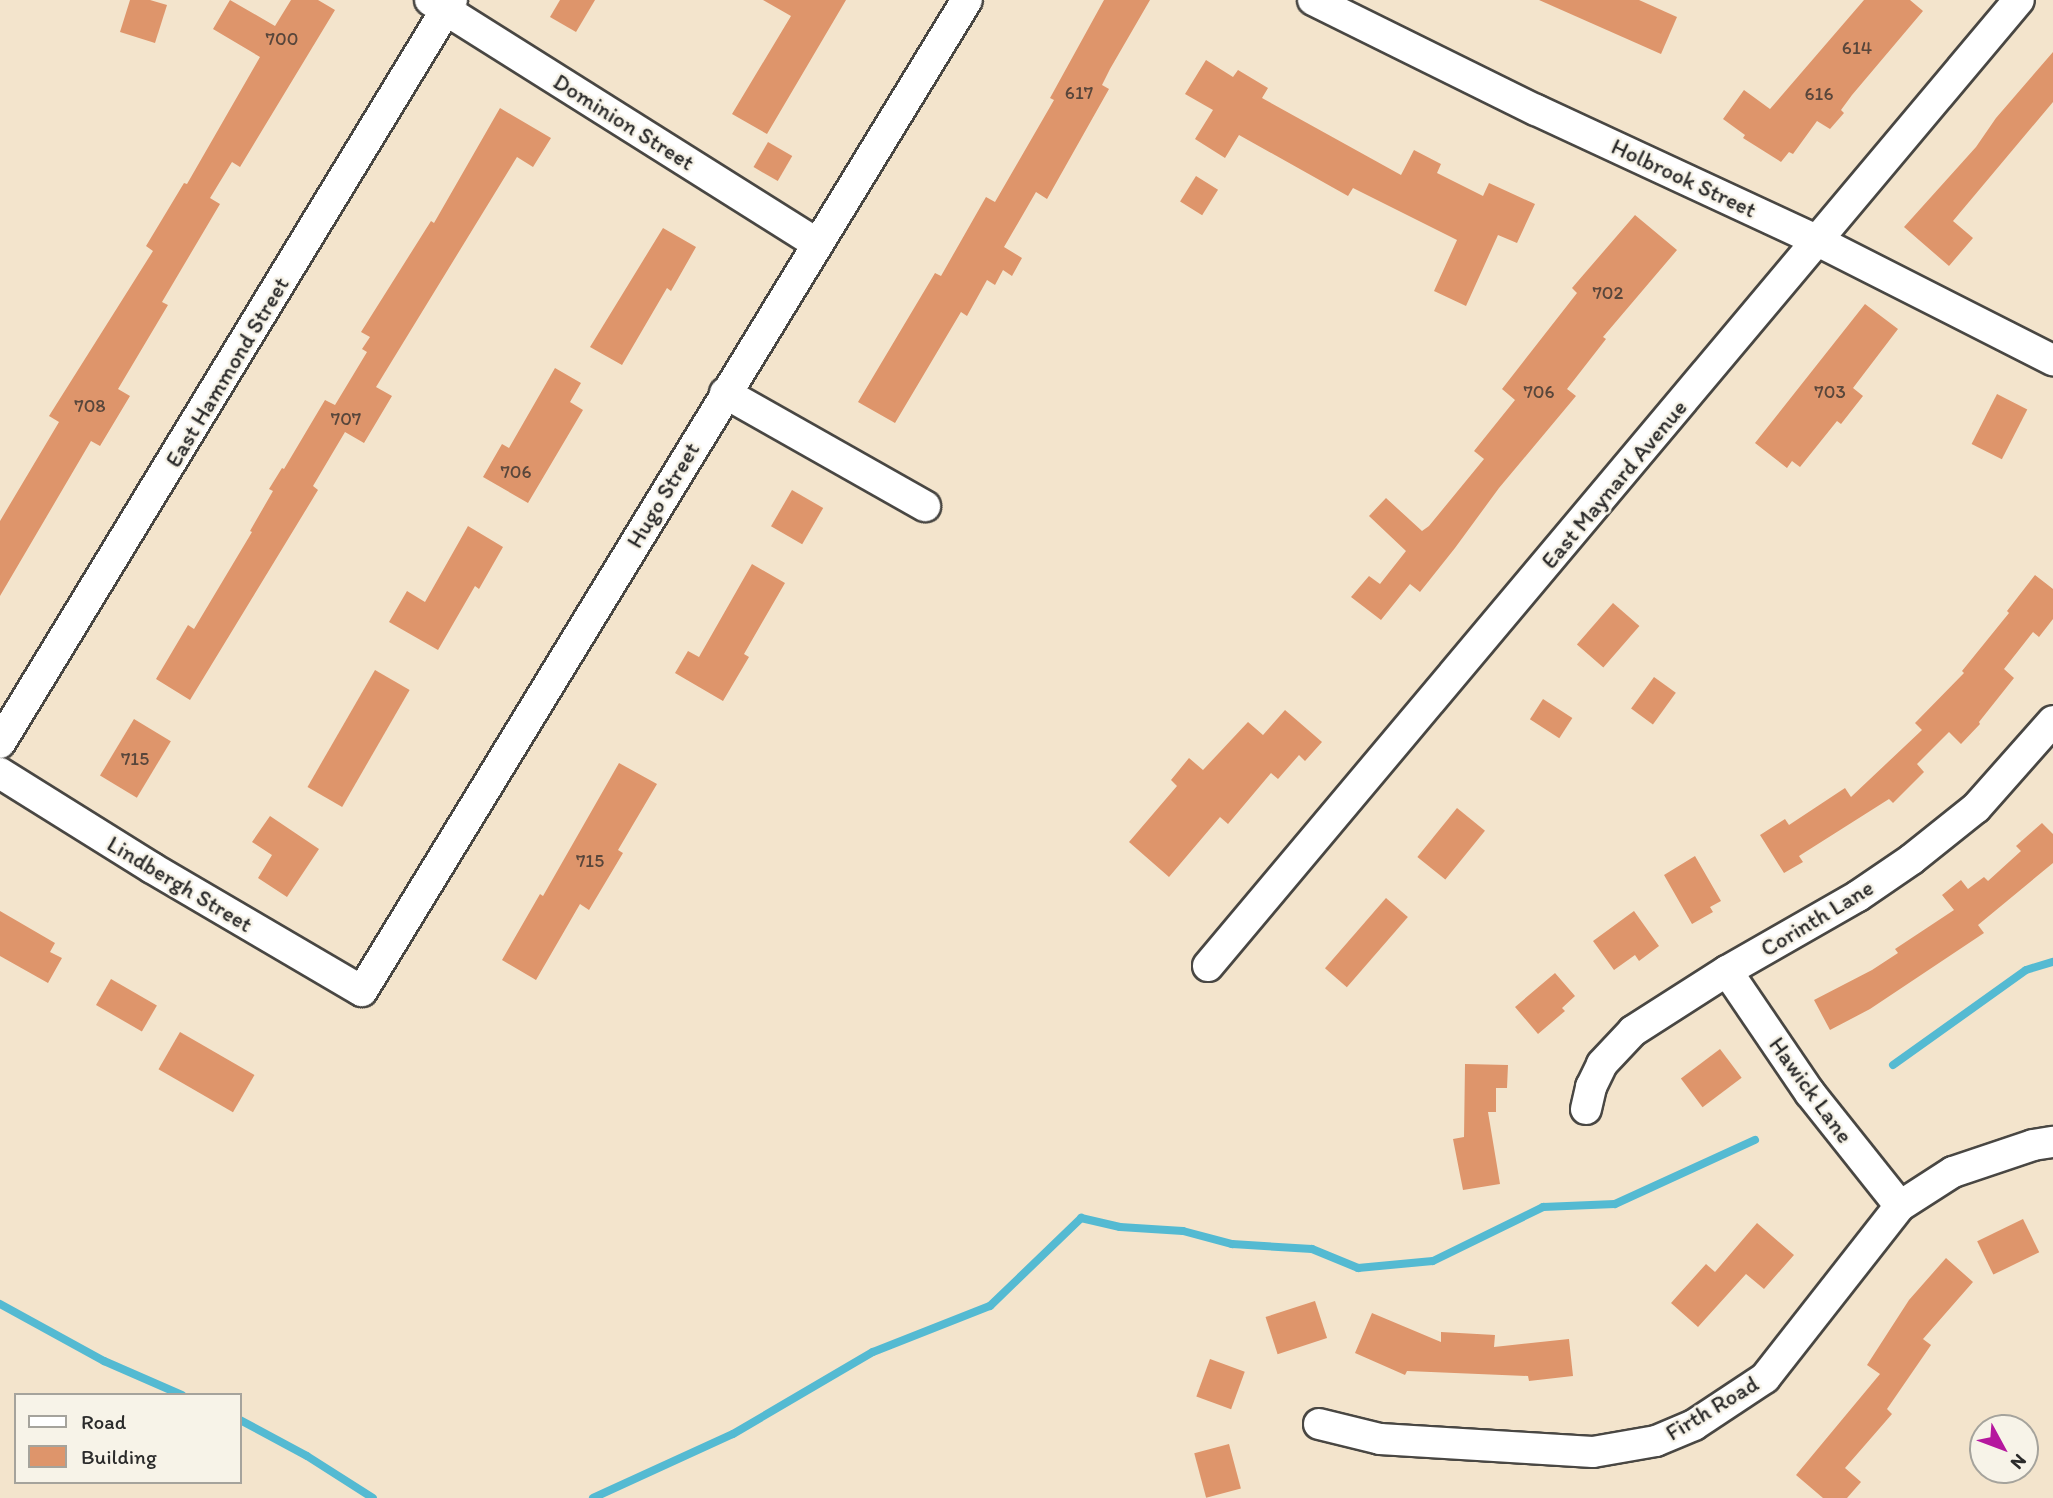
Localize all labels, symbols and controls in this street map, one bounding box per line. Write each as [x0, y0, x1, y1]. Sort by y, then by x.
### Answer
house number: 700 [266, 28, 298, 50]
house number: 614 [1842, 37, 1872, 59]
street label: Dominion Street [548, 68, 700, 176]
house number: 617 [1065, 82, 1093, 104]
house number: 616 [1805, 83, 1833, 105]
street label: Holbrook Street [1607, 132, 1761, 224]
street label: East Hammond Street [159, 272, 295, 472]
house number: 702 [1592, 282, 1624, 304]
house number: 706 [1523, 381, 1555, 403]
house number: 703 [1814, 381, 1846, 403]
street label: East Maynard Avenue [1535, 394, 1693, 574]
house number: 708 [74, 395, 106, 417]
house number: 707 [331, 408, 361, 430]
street label: Hugo Street [621, 437, 705, 553]
house number: 706 [500, 461, 532, 483]
house number: 715 [121, 748, 149, 770]
street label: Lindbergh Street [102, 830, 258, 938]
house number: 715 [576, 850, 604, 872]
street label: Corinth Lane [1755, 873, 1879, 963]
street label: Hawick Lane [1763, 1032, 1859, 1148]
street label: Firth Road [1661, 1370, 1763, 1446]
legend [14, 1393, 242, 1484]
text: Road [81, 1409, 126, 1434]
north arrow [1969, 1414, 2039, 1484]
text: Building [81, 1444, 157, 1469]
text: N [2006, 1449, 2032, 1474]

